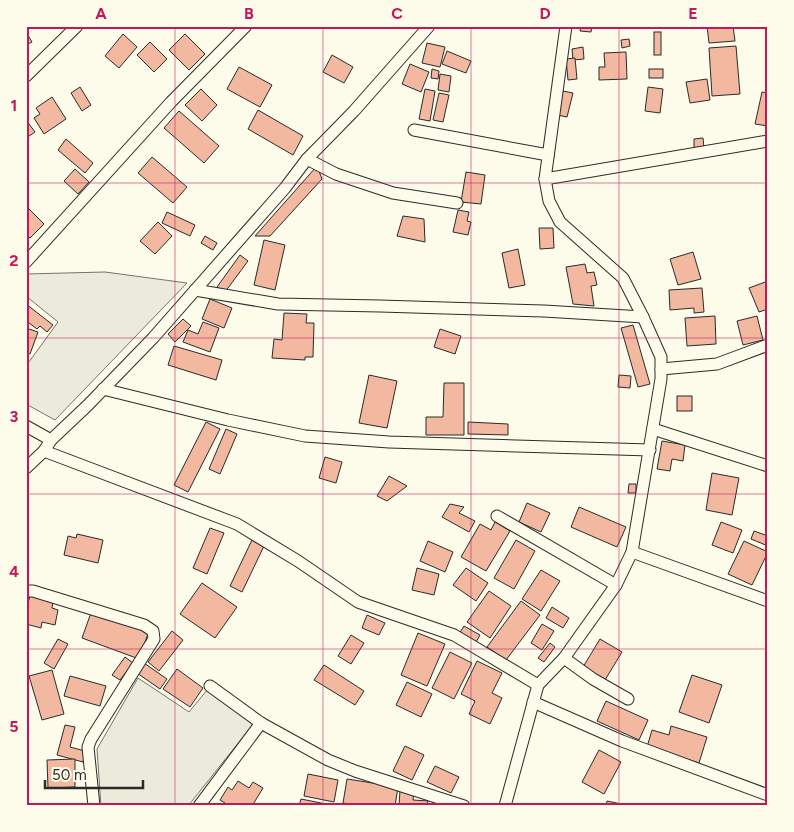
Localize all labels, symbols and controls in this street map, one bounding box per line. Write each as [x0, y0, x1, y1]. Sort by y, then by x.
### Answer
text: A [95, 4, 107, 23]
text: B [244, 4, 254, 23]
text: C [391, 4, 403, 23]
text: D [539, 4, 551, 23]
text: E [688, 4, 698, 23]
text: 1 [11, 96, 17, 115]
text: 2 [9, 251, 19, 270]
text: 3 [10, 407, 19, 426]
text: 4 [9, 562, 19, 581]
text: 5 [9, 717, 19, 736]
scale bar [45, 757, 142, 789]
text: 50 m [52, 766, 87, 784]

